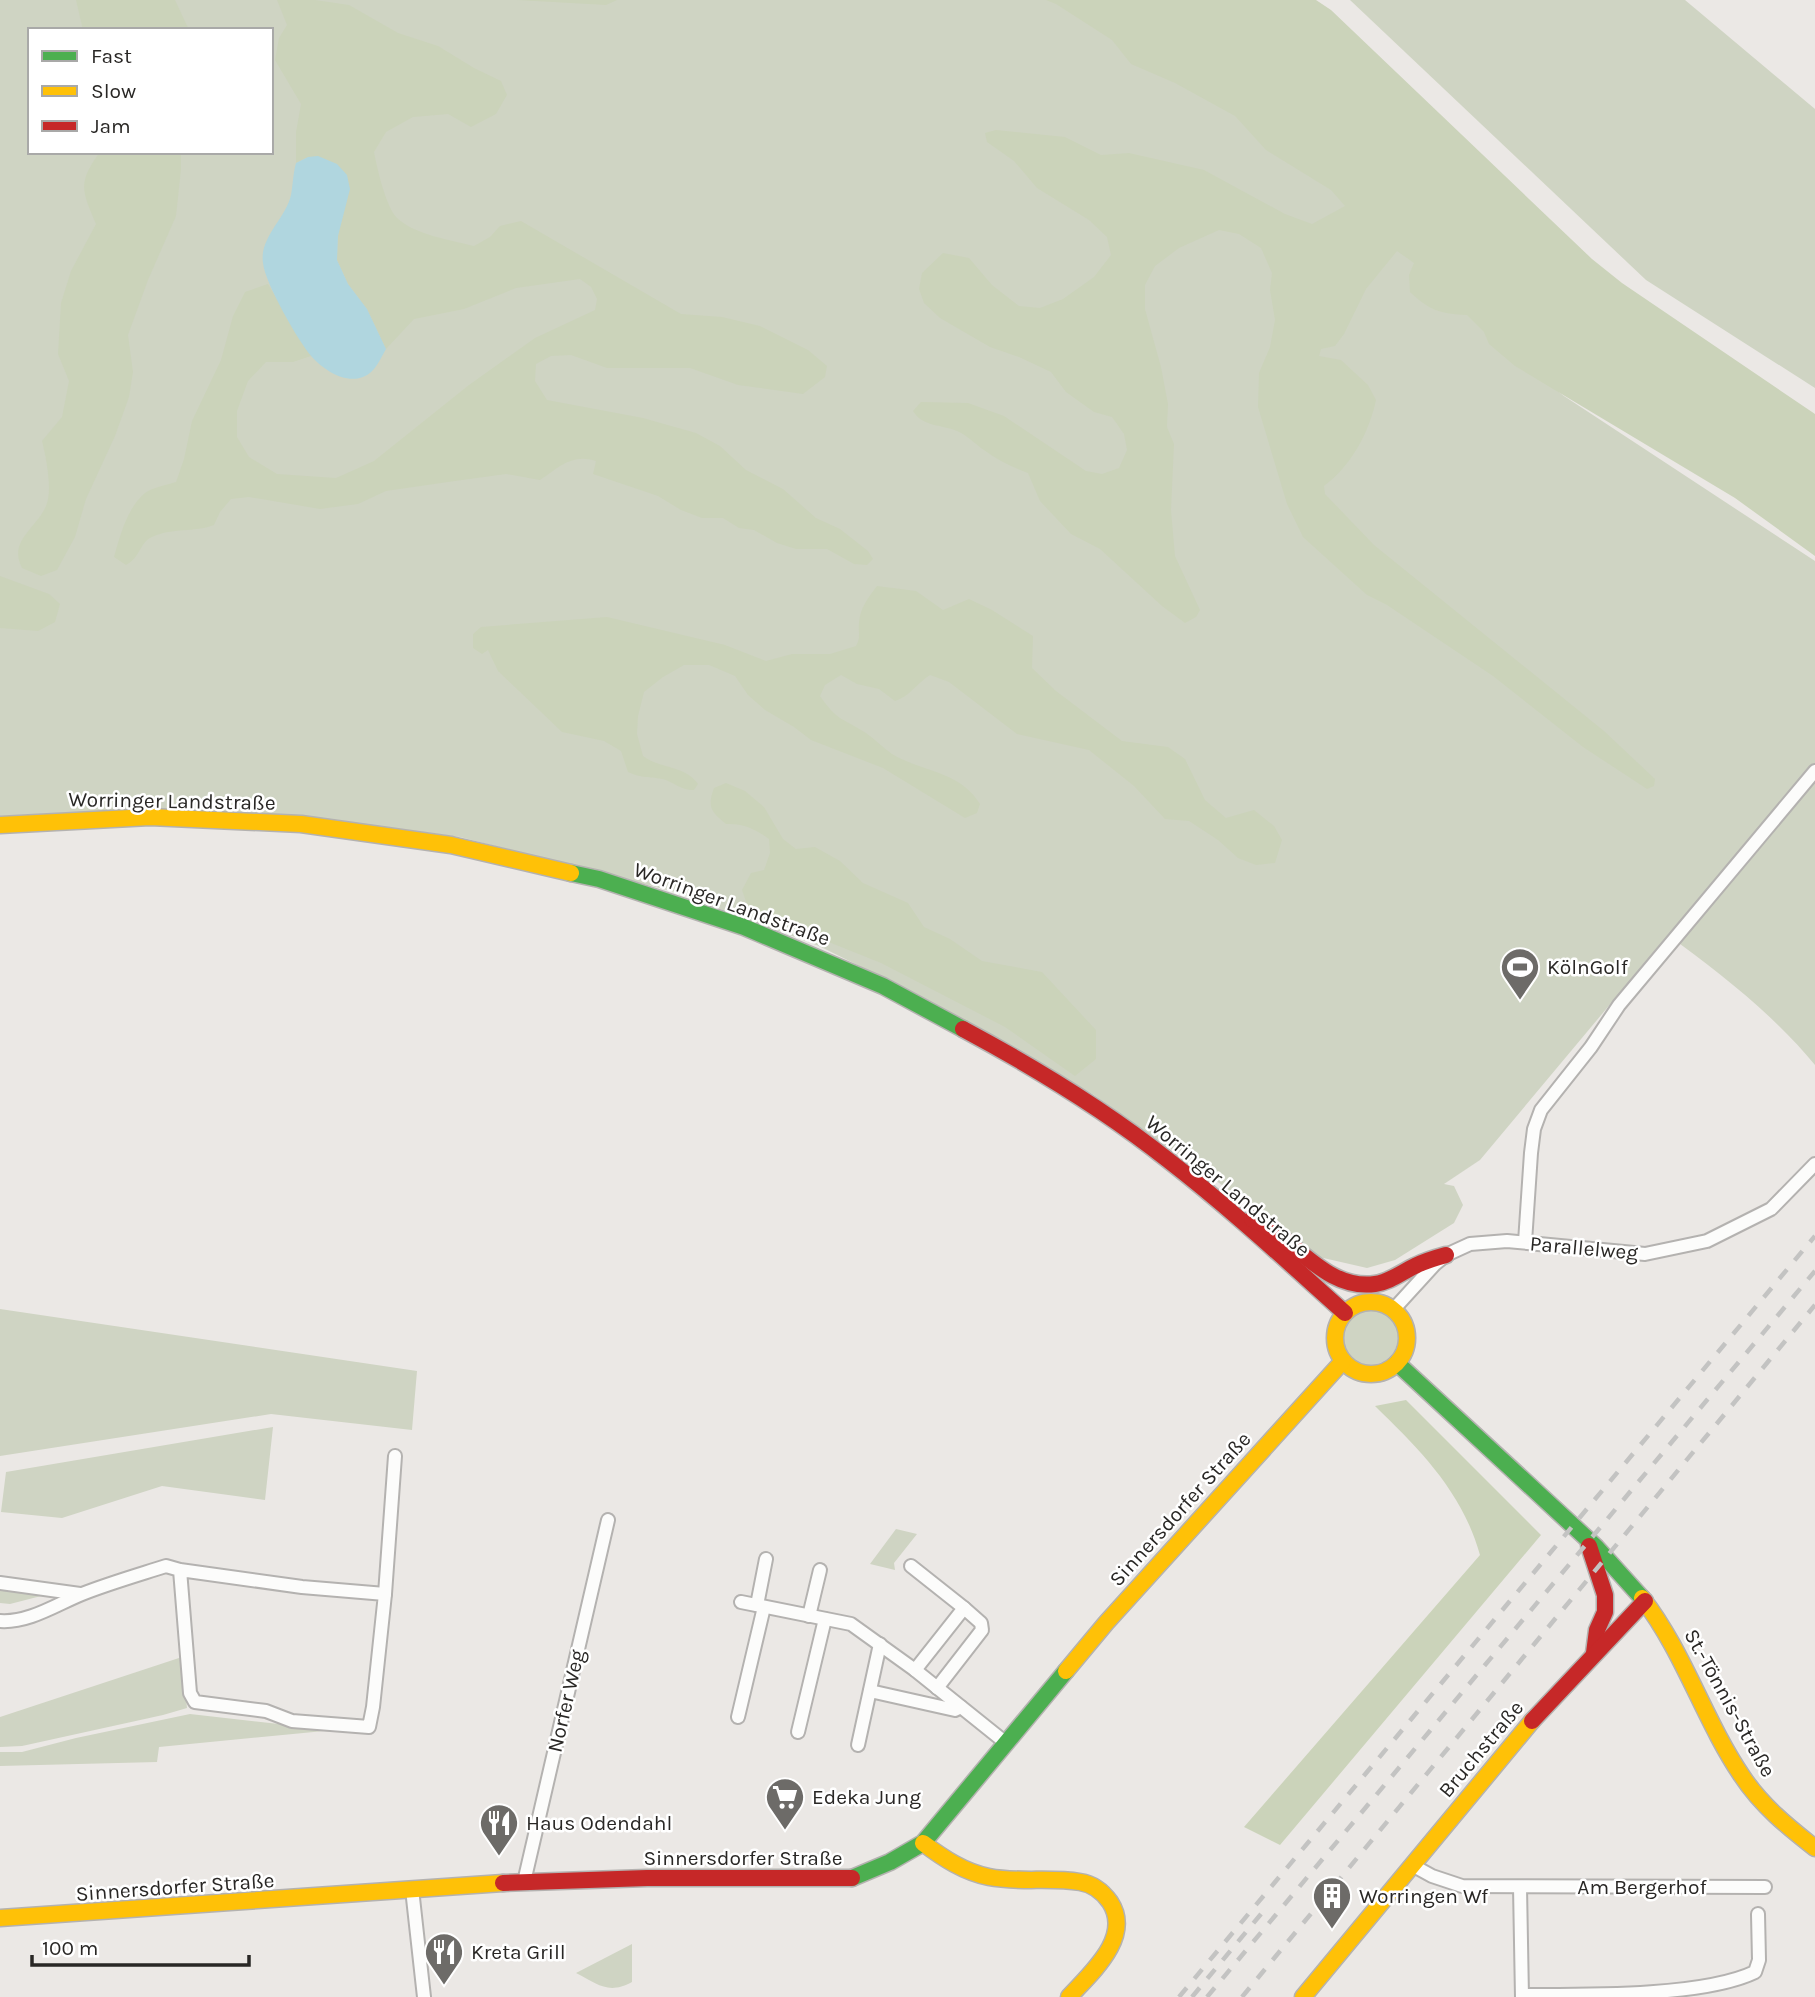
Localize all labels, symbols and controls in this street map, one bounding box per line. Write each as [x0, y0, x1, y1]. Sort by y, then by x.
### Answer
legend [28, 28, 273, 154]
text: Fast [91, 44, 132, 68]
text: Slow [91, 79, 136, 103]
text: Jam [91, 114, 131, 138]
street label: Worringer Landstraße [68, 787, 276, 815]
street label: Worringer Landstraße [631, 857, 833, 951]
sports icon: KölnGolf [1499, 946, 1541, 1001]
place label: KölnGolf [1547, 955, 1629, 979]
street label: Worringer Landstraße [1141, 1110, 1315, 1262]
street label: Parallelweg [1529, 1231, 1639, 1265]
street label: Sinnersdorfer Straße [1104, 1427, 1256, 1591]
street label: St.-Tönnis-Straße [1679, 1625, 1781, 1781]
street label: Norfer Weg [543, 1647, 590, 1755]
street label: Bruchstraße [1434, 1696, 1528, 1802]
supermarket icon: Edeka Jung [764, 1776, 806, 1831]
place label: Edeka Jung [812, 1785, 921, 1809]
restaurant icon: Haus Odendahl [478, 1802, 520, 1857]
place label: Haus Odendahl [526, 1811, 672, 1835]
street label: Sinnersdorfer Straße [643, 1846, 843, 1870]
street label: Sinnersdorfer Straße [75, 1868, 275, 1906]
building icon: Worringen Wf [1311, 1875, 1353, 1930]
street label: Am Bergerhof [1577, 1875, 1707, 1899]
place label: Worringen Wf [1359, 1884, 1489, 1908]
scale bar [32, 1924, 248, 1968]
restaurant icon: Kreta Grill [423, 1931, 465, 1986]
text: 100 m [42, 1936, 99, 1960]
place label: Kreta Grill [471, 1940, 566, 1964]

